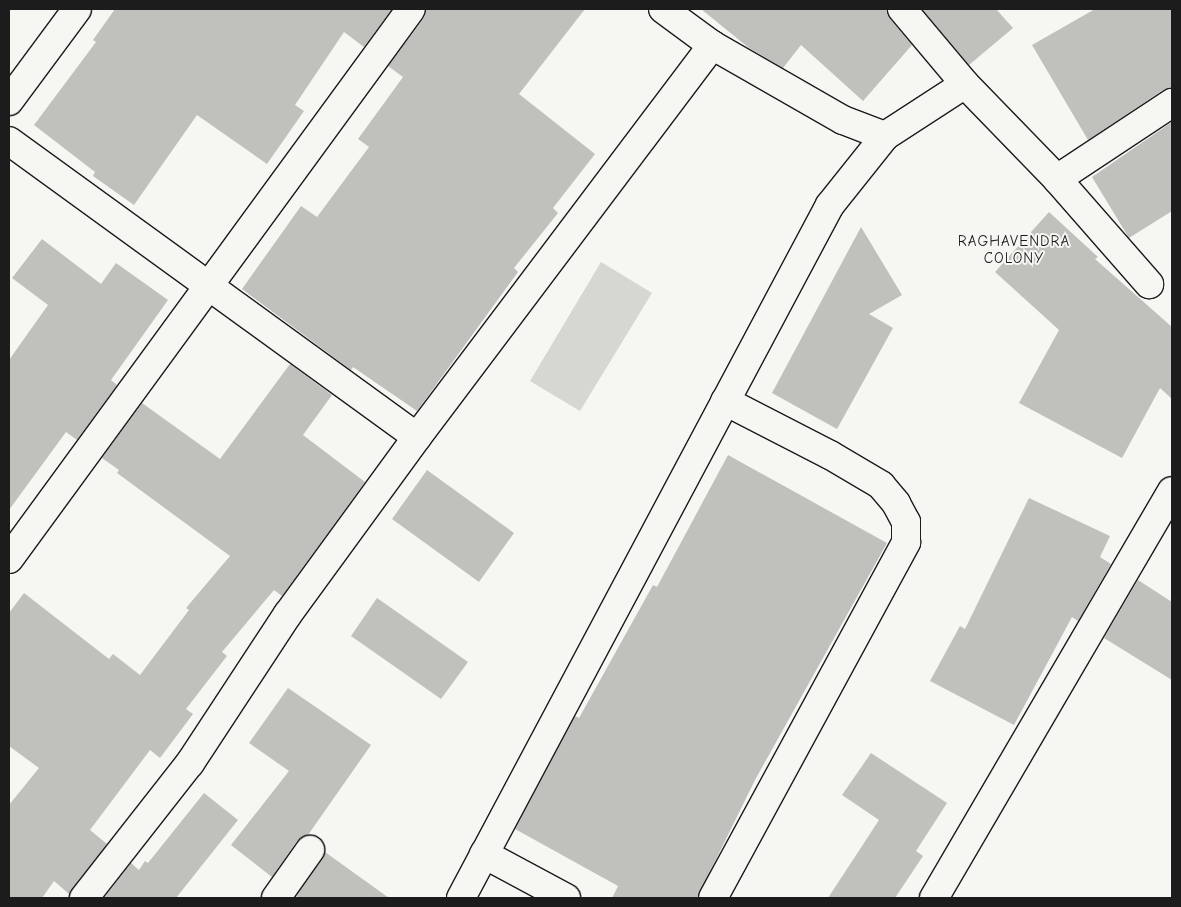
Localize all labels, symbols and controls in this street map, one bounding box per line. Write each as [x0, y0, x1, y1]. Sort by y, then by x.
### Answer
district label: RAGHAVENDRA COLONY [956, 232, 1072, 267]

